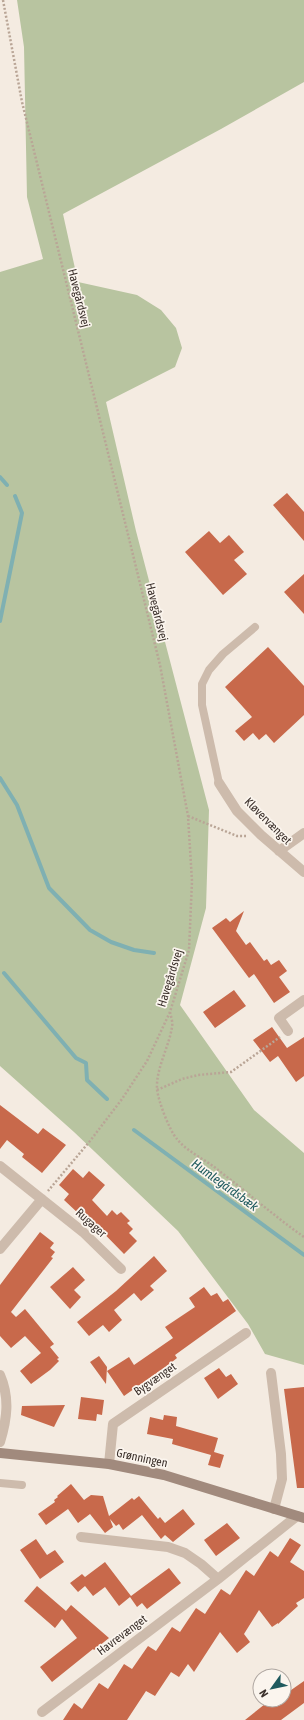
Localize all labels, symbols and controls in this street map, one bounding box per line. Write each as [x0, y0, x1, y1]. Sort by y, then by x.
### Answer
street label: Havegårdsvej [65, 267, 93, 329]
street label: Havegårdsvej [143, 581, 171, 643]
street label: Kløvervænget [242, 795, 295, 848]
street label: Havegårdsvej [155, 947, 185, 1009]
water label: Humlegårdsbæk [189, 1156, 261, 1214]
street label: Rugager [73, 1206, 109, 1241]
street label: Bygvænget [131, 1359, 179, 1399]
street label: Grønningen [115, 1446, 169, 1470]
street label: Havrevænget [94, 1611, 150, 1658]
north arrow [252, 1668, 292, 1708]
text: N [257, 1687, 270, 1699]

